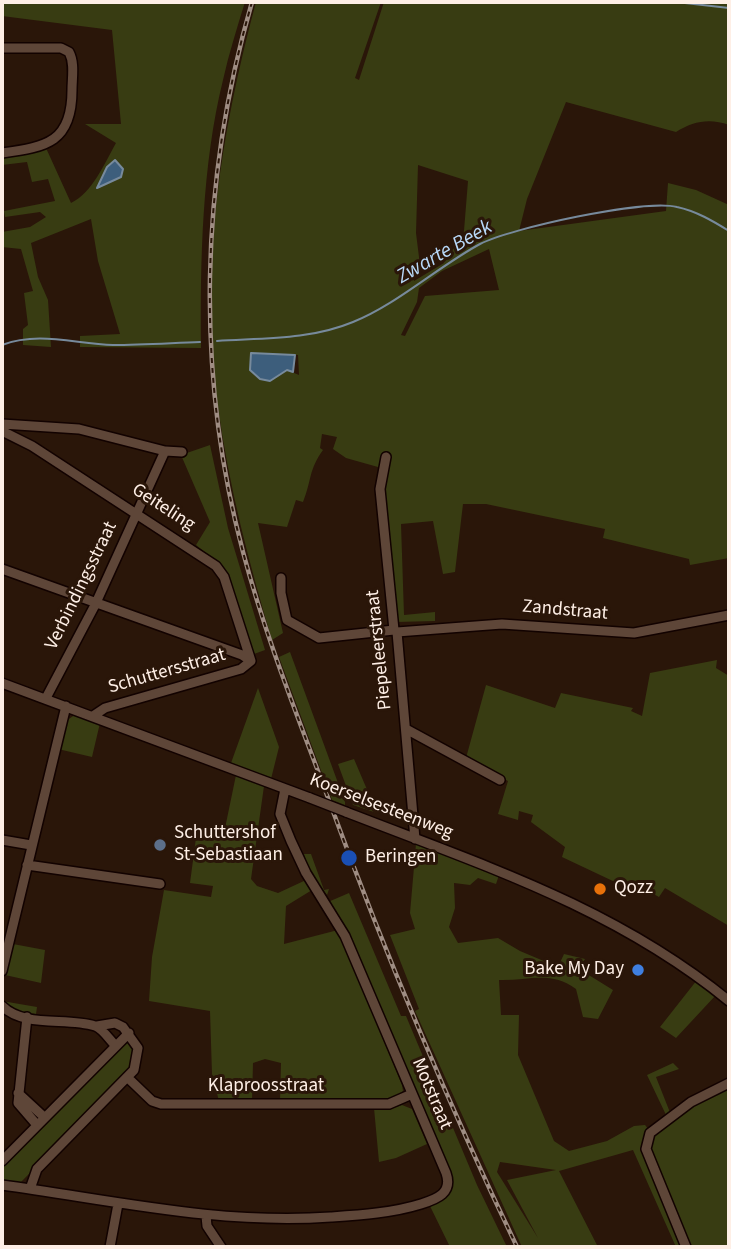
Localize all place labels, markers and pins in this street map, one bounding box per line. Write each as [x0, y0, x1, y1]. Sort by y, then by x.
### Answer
place label: Schuttershof St-Sebastiaan [174, 823, 283, 867]
marker: Schuttershof St-Sebastiaan [152, 837, 168, 853]
place label: Beringen [365, 847, 436, 869]
marker: Beringen [339, 848, 359, 868]
place label: Qozz [614, 878, 653, 900]
marker: Qozz [592, 881, 608, 897]
place label: Bake My Day [524, 959, 624, 981]
marker: Bake My Day [630, 962, 646, 978]

